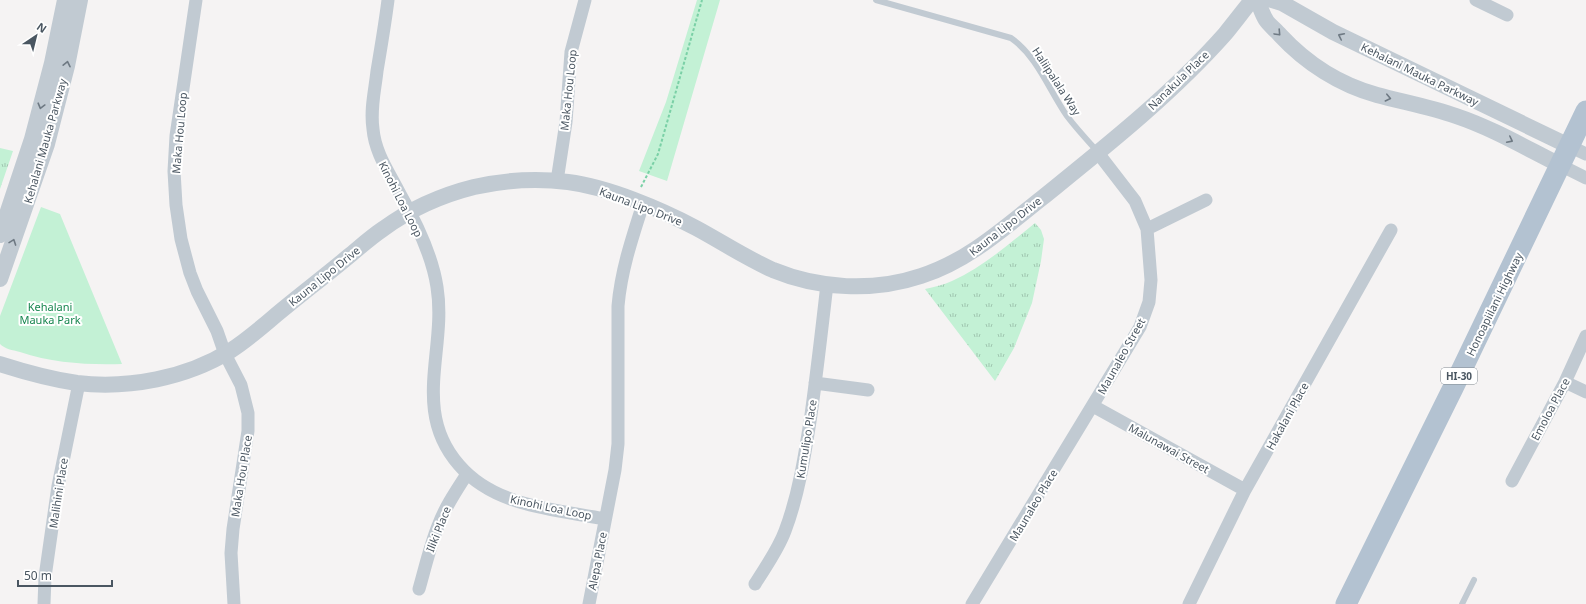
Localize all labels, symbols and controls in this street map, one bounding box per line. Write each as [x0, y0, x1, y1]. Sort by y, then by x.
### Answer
north arrow [16, 16, 56, 56]
text: N [34, 19, 50, 36]
one-way arrow [1273, 28, 1281, 36]
one-way arrow [1338, 33, 1345, 41]
street label: Kehalani Mauka Parkway [1359, 39, 1482, 109]
street label: Haliipalala Way [1029, 44, 1085, 118]
street label: Nanakula Place [1144, 47, 1212, 113]
street label: Maka Hou Loop [556, 49, 580, 131]
one-way arrow [63, 61, 71, 67]
street label: Kehalani Mauka Parkway [20, 77, 70, 205]
street label: Maka Hou Loop [168, 92, 190, 174]
one-way arrow [1385, 93, 1391, 101]
one-way arrow [37, 103, 46, 110]
one-way arrow [1506, 135, 1513, 143]
street label: Kinohi Loa Loop [376, 159, 427, 240]
street label: Kauna Lipo Drive [597, 183, 685, 229]
street label: Kauna Lipo Drive [966, 193, 1044, 259]
one-way arrow [9, 239, 17, 246]
street label: Kauna Lipo Drive [285, 243, 363, 309]
street label: Honoapiilani Highway [1462, 249, 1526, 358]
park label: Kehalani Mauka Park [19, 299, 81, 327]
street label: Maunaleo Street [1094, 315, 1148, 397]
road number: HI-30 [1441, 368, 1477, 384]
street label: Emoloa Place [1527, 375, 1573, 443]
street label: Hakalani Place [1262, 380, 1312, 452]
street label: Kumulipo Place [792, 398, 820, 480]
street label: Malunawai Street [1126, 420, 1212, 476]
street label: Maka Hou Place [227, 434, 255, 518]
street label: Malihini Place [45, 457, 71, 529]
street label: Maunaleo Place [1006, 466, 1060, 544]
street label: Kinohi Loa Loop [509, 491, 593, 523]
street label: Iliki Place [422, 504, 454, 554]
street label: Alepa Place [584, 531, 610, 591]
scale bar [18, 562, 112, 588]
text: 50 m [24, 567, 52, 584]

